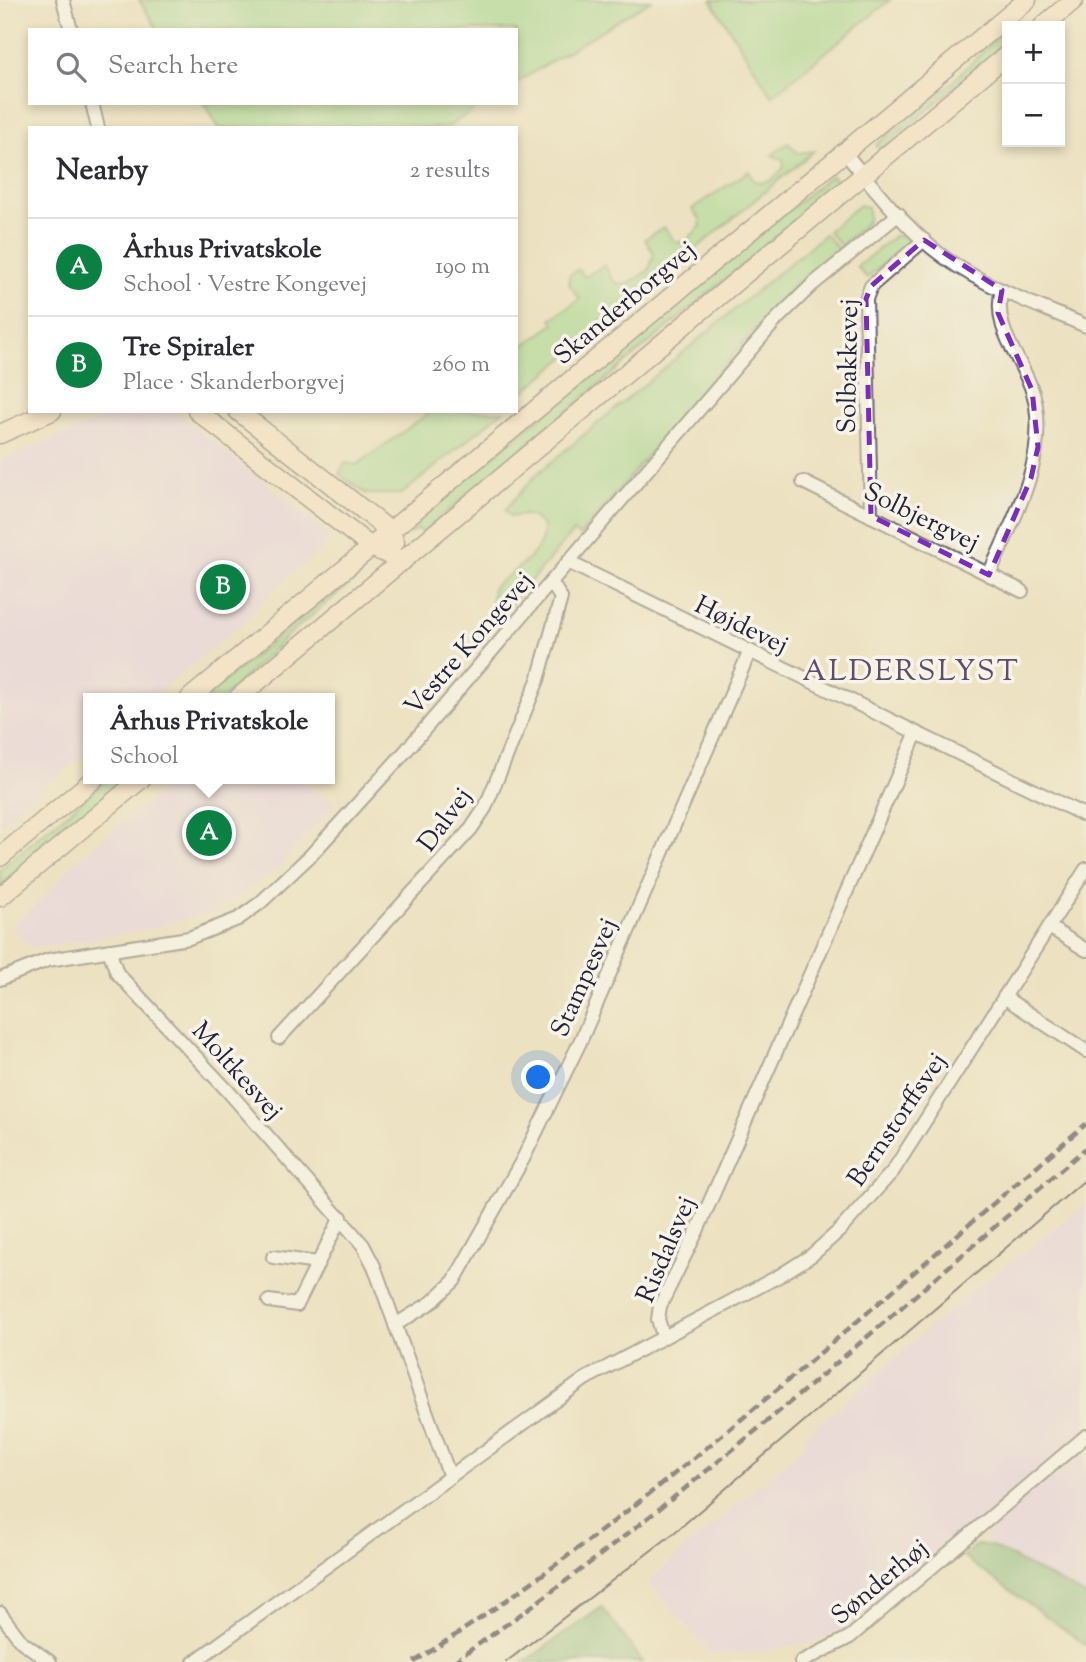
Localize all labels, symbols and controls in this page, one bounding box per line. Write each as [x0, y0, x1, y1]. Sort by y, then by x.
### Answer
map controls [1002, 21, 1065, 147]
button: + [1002, 21, 1065, 84]
search box [28, 28, 518, 105]
icon: search [52, 48, 90, 86]
text: Search here [108, 48, 238, 85]
button: − [1002, 84, 1065, 147]
text: Nearby [56, 150, 148, 193]
text: 2 results [410, 155, 490, 188]
text: Århus Privatskole [123, 232, 322, 269]
street label: Skanderborgvej [546, 233, 705, 375]
text: A [70, 251, 88, 284]
text: 190 m [435, 251, 490, 284]
text: School · Vestre Kongevej [123, 269, 367, 302]
street label: Solbakkevej [830, 298, 869, 434]
text: Tre Spiraler [123, 330, 254, 367]
text: B [72, 349, 86, 382]
text: 260 m [432, 349, 490, 382]
text: Place · Skanderborgvej [123, 367, 345, 400]
street label: Solbjergvej [857, 474, 985, 562]
pin: B [200, 561, 246, 613]
street label: Vestre Kongevej [397, 564, 543, 725]
street label: Højdevej [688, 588, 794, 665]
district label: ALDERSLYST [802, 651, 1020, 694]
popup [83, 693, 335, 784]
text: Århus Privatskole [110, 704, 308, 741]
text: School [110, 741, 178, 774]
street label: Dalvej [410, 781, 482, 860]
pin: A [186, 807, 232, 859]
street label: Stampesvej [543, 913, 628, 1043]
street label: Moltkesvej [182, 1014, 291, 1129]
street label: Bernstorffsvej [839, 1046, 957, 1195]
your location [521, 1060, 555, 1094]
street label: Risdalsvej [628, 1191, 706, 1309]
street label: Sønderhøj [824, 1531, 937, 1635]

